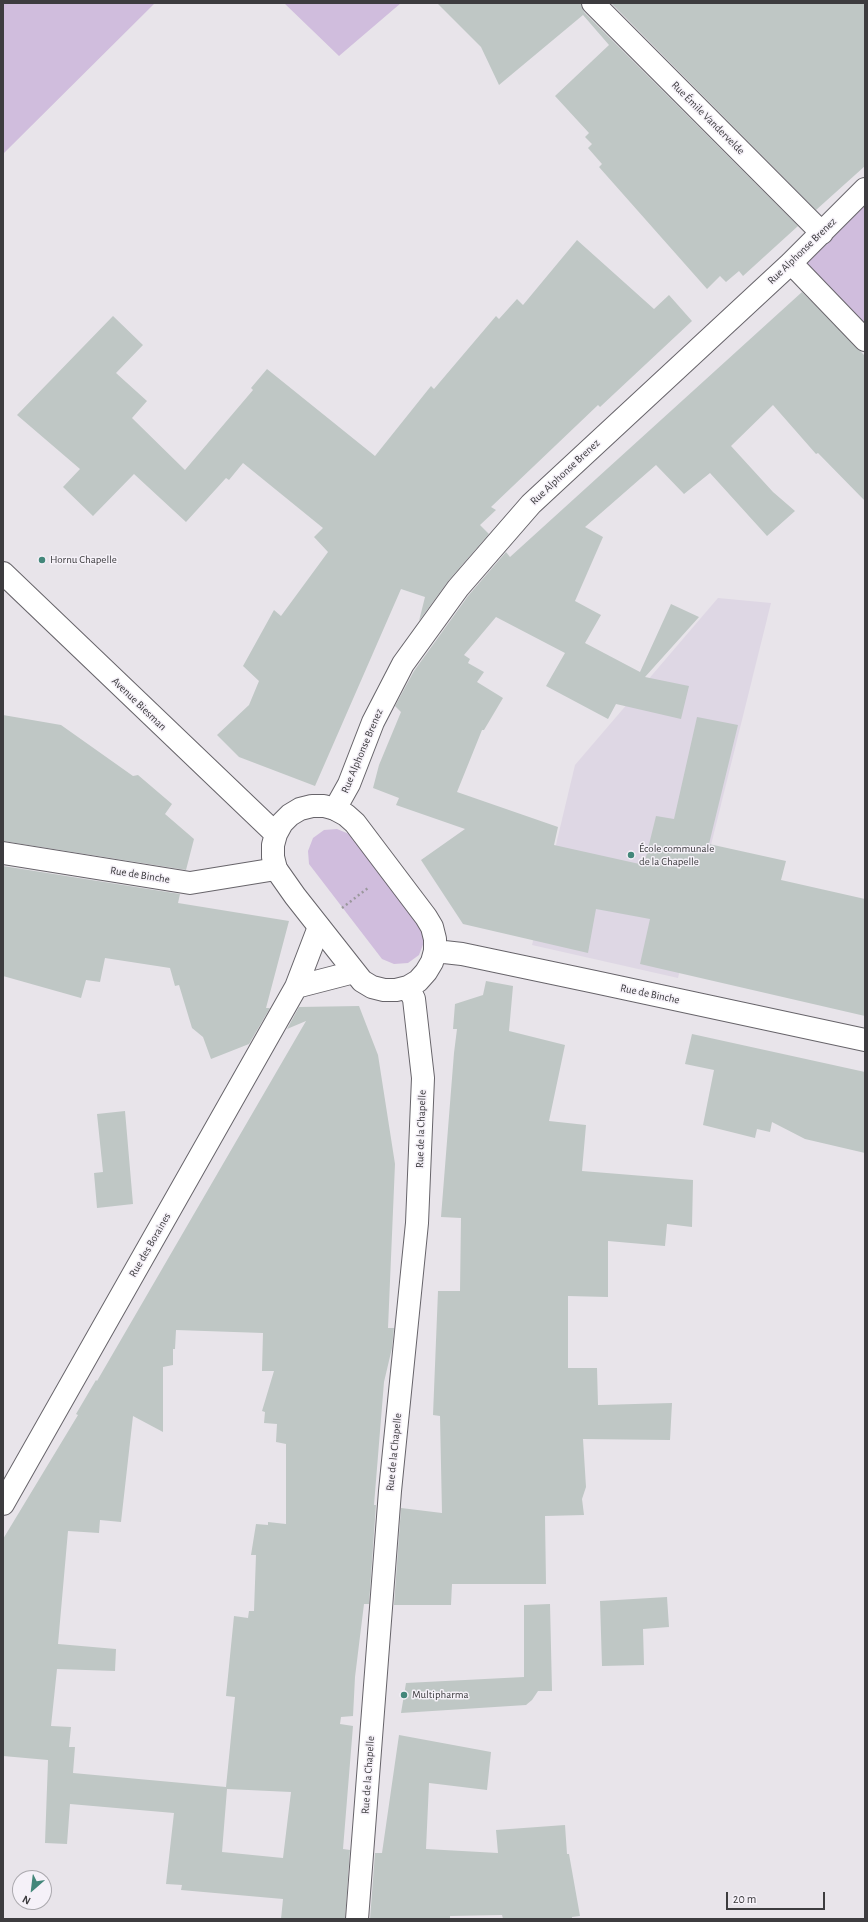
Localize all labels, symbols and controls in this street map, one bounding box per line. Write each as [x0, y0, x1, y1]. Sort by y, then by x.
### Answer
street label: Rue Émile Vandervelde [669, 79, 747, 157]
street label: Rue Alphonse Brenez [765, 215, 839, 287]
street label: Rue Alphonse Brenez [527, 436, 603, 508]
place label: Hornu Chapelle [50, 553, 117, 567]
marker: Hornu Chapelle [37, 555, 47, 565]
street label: Avenue Biesman [109, 675, 169, 733]
street label: Rue Alphonse Brenez [338, 707, 386, 795]
place label: École communale de la Chapelle [639, 842, 714, 868]
marker: École communale de la Chapelle [626, 850, 636, 860]
street label: Rue de Binche [109, 864, 171, 886]
street label: Rue de Binche [619, 981, 681, 1007]
street label: Rue de la Chapelle [413, 1090, 429, 1168]
street label: Rue des Boraines [126, 1210, 174, 1280]
street label: Rue de la Chapelle [383, 1412, 405, 1492]
place label: Multipharma [412, 1688, 469, 1702]
marker: Multipharma [399, 1690, 409, 1700]
street label: Rue de la Chapelle [359, 1736, 377, 1814]
north arrow [12, 1870, 52, 1910]
scale bar [728, 1884, 827, 1910]
text: 20 m [733, 1893, 756, 1905]
text: N [21, 1894, 33, 1907]

